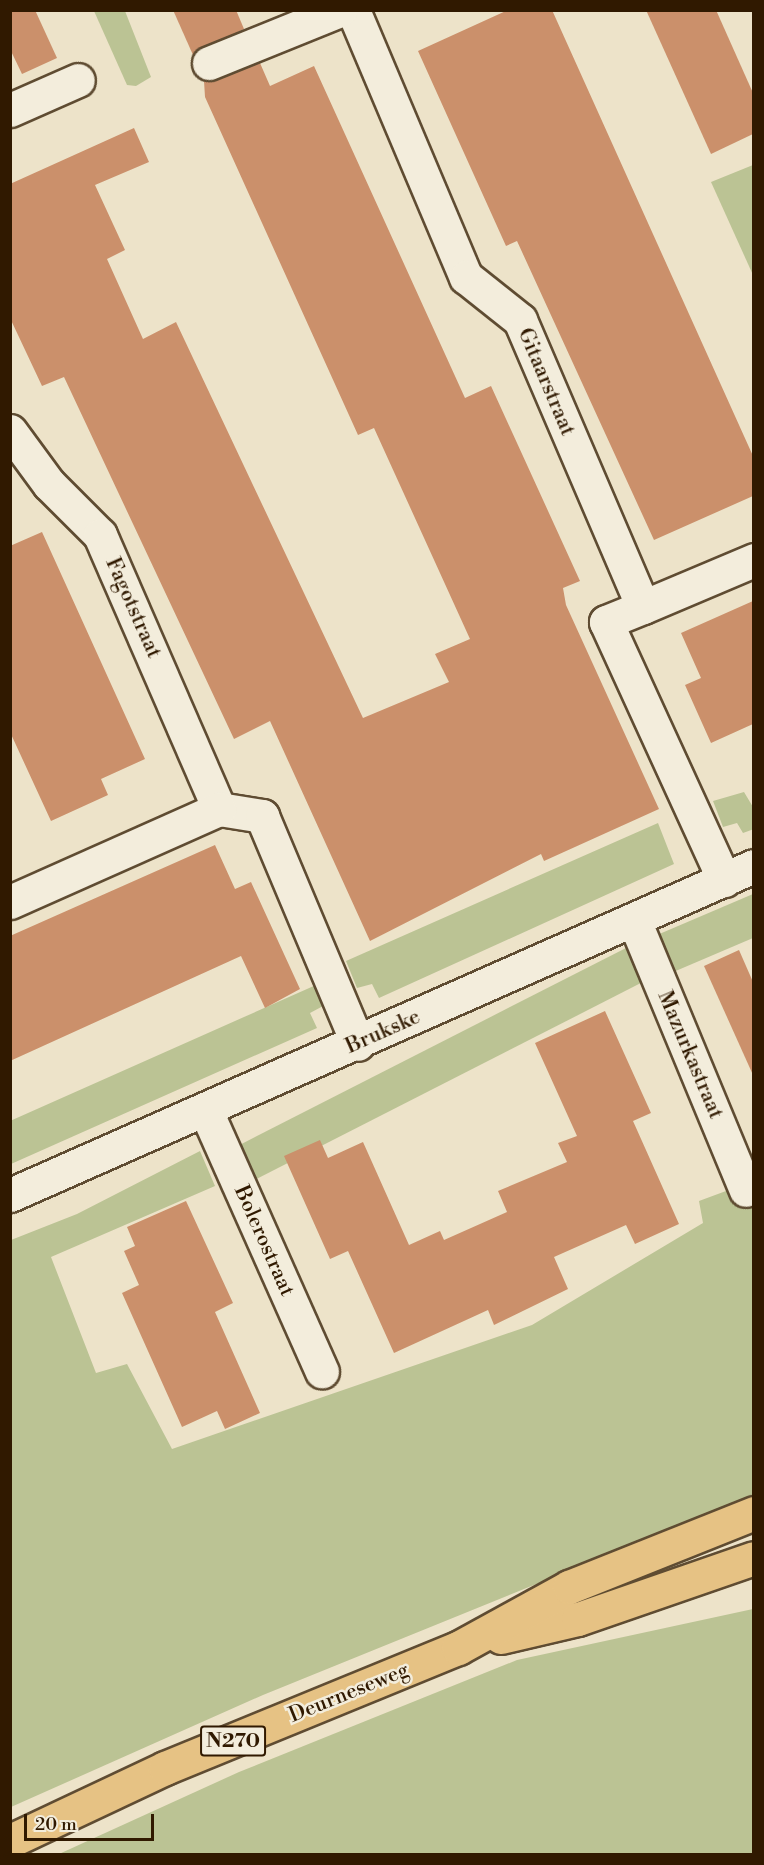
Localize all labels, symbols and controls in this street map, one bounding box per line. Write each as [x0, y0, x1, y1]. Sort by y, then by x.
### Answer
street label: Gitaarstraat [512, 324, 580, 440]
street label: Fagotstraat [100, 554, 166, 662]
street label: Mazurkastraat [652, 987, 728, 1123]
street label: Brukske [342, 1004, 424, 1060]
street label: Bolerostraat [228, 1182, 300, 1300]
street label: Deurneseweg [285, 1658, 413, 1728]
road number: N270 [200, 1724, 266, 1758]
scale bar [27, 1802, 158, 1840]
text: 20 m [35, 1813, 77, 1836]

